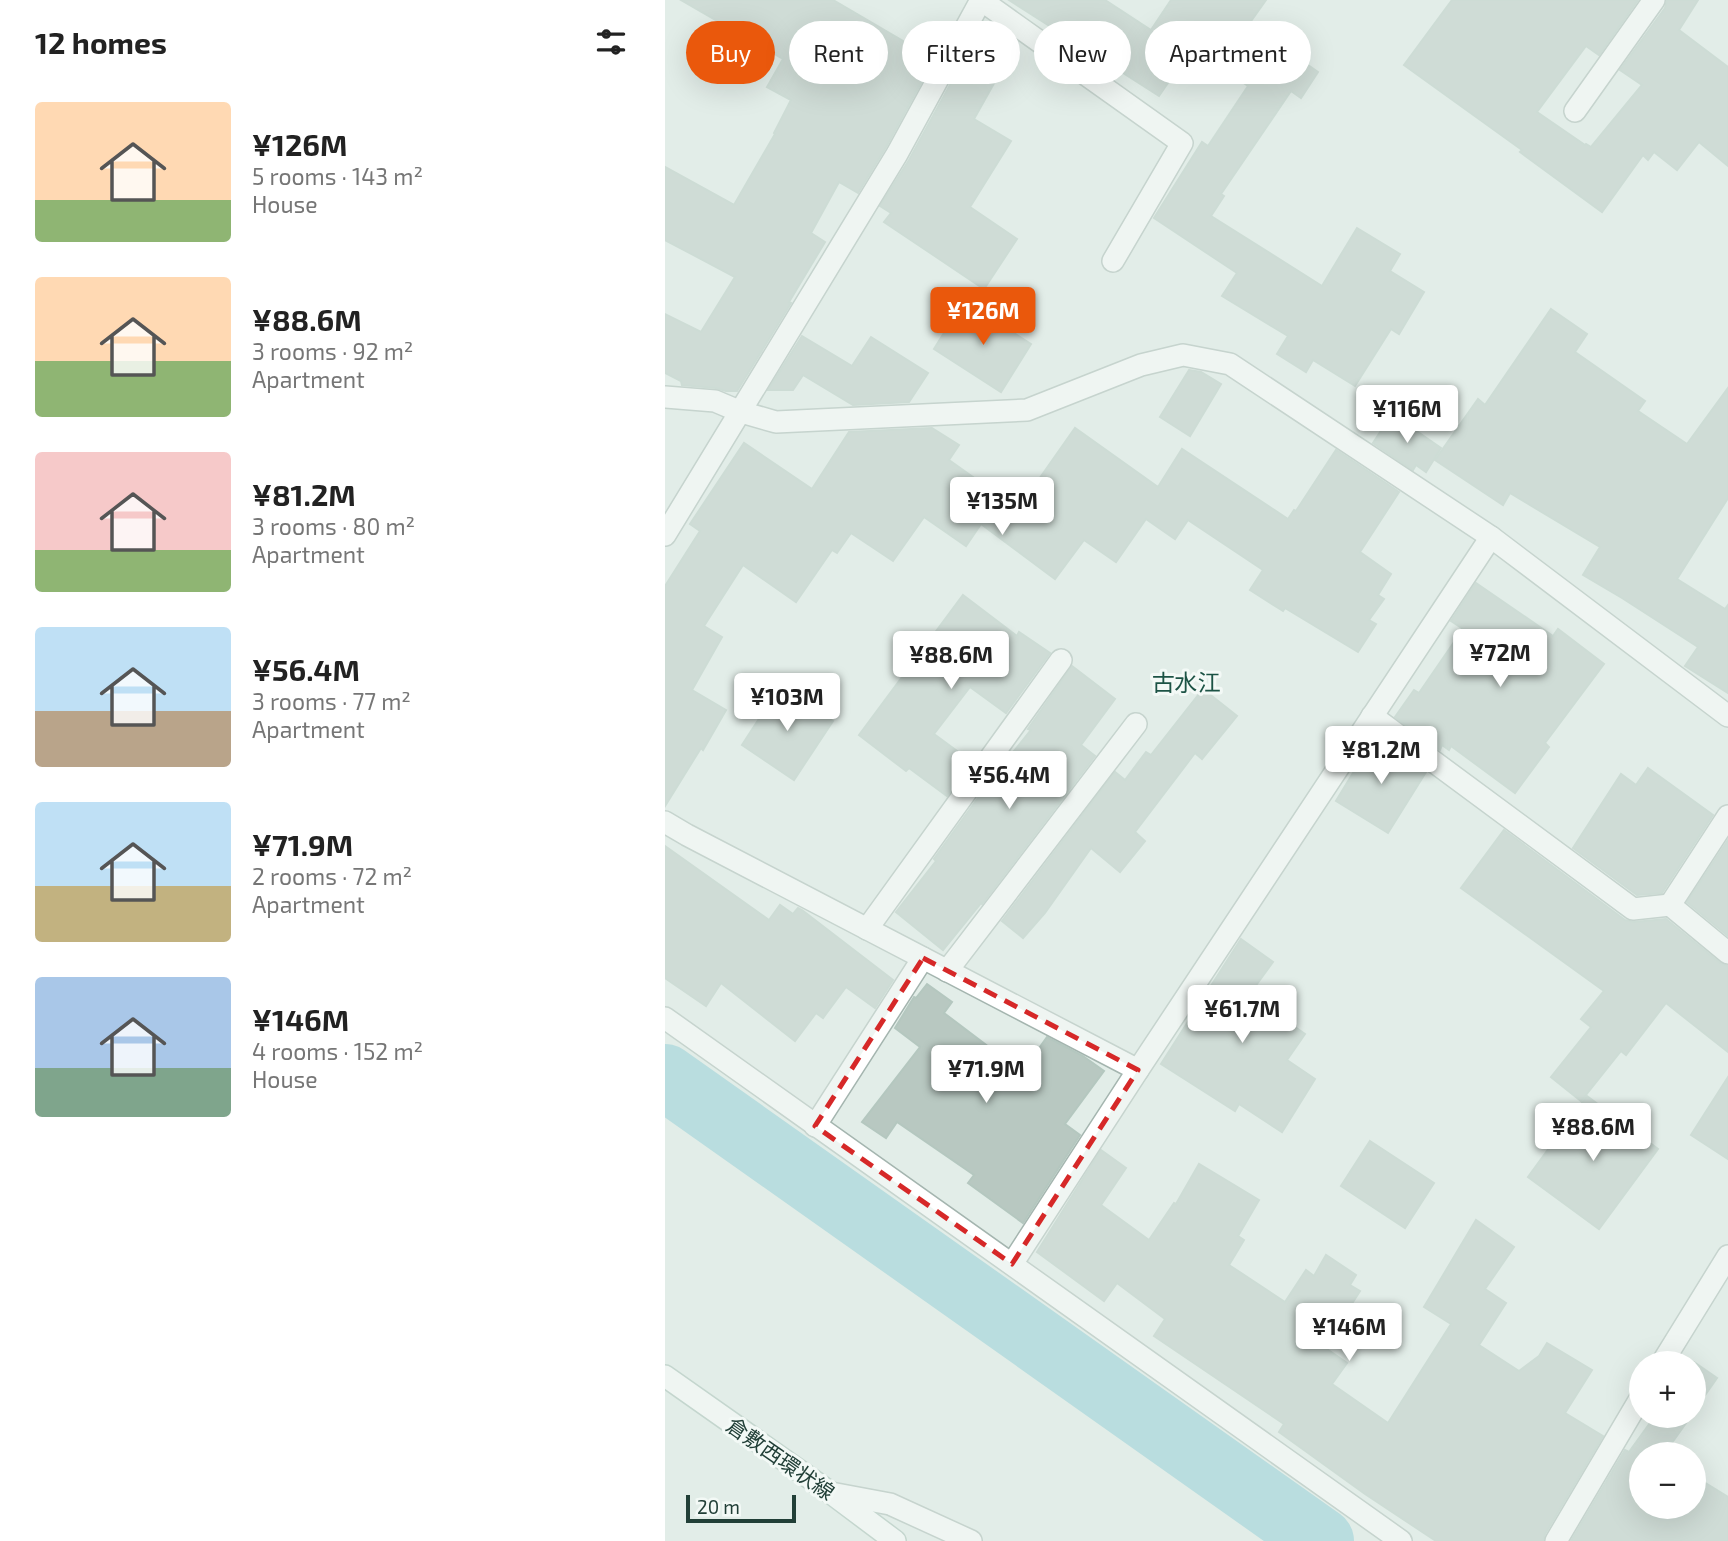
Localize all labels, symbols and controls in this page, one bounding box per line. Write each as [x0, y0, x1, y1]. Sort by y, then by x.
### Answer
chip: Buy [686, 21, 775, 84]
chip: Rent [789, 21, 888, 84]
chip: Filters [902, 21, 1020, 84]
chip: New [1034, 21, 1131, 84]
chip: Apartment [1145, 21, 1311, 84]
icon: filters [592, 23, 630, 61]
text: 12 homes [35, 24, 167, 60]
text: ¥126M [252, 126, 347, 162]
icon: home [91, 130, 175, 214]
text: 5 rooms · 143 m² [252, 162, 423, 190]
text: House [252, 190, 318, 218]
pin: ¥126M [934, 288, 1032, 347]
text: ¥126M [946, 296, 1020, 324]
text: ¥88.6M [252, 301, 362, 337]
icon: home [91, 305, 175, 389]
text: 3 rooms · 92 m² [252, 337, 413, 365]
text: Apartment [252, 365, 365, 393]
pin: ¥116M [1358, 386, 1456, 445]
text: ¥116M [1372, 394, 1442, 422]
text: ¥81.2M [252, 476, 356, 512]
pin: ¥135M [953, 477, 1051, 537]
icon: home [91, 480, 175, 564]
text: ¥135M [966, 486, 1038, 514]
text: 3 rooms · 80 m² [252, 512, 415, 540]
text: Apartment [252, 540, 365, 568]
pin: ¥72M [1459, 630, 1541, 689]
pin: ¥88.6M [894, 632, 1008, 691]
text: ¥72M [1469, 638, 1531, 666]
text: ¥88.6M [909, 640, 993, 668]
text: ¥56.4M [252, 651, 360, 687]
icon: home [91, 655, 175, 739]
district label: 古水江 [1152, 668, 1221, 696]
pin: ¥103M [738, 674, 836, 733]
text: ¥103M [750, 682, 824, 710]
text: 3 rooms · 77 m² [252, 687, 411, 715]
text: Apartment [252, 715, 365, 743]
pin: ¥81.2M [1324, 726, 1438, 786]
text: ¥81.2M [1341, 735, 1421, 763]
pin: ¥56.4M [952, 752, 1066, 811]
text: ¥56.4M [968, 760, 1050, 788]
text: ¥71.9M [252, 826, 353, 862]
icon: home [91, 830, 175, 914]
text: 2 rooms · 72 m² [252, 862, 412, 890]
text: Apartment [252, 890, 365, 918]
pin: ¥61.7M [1185, 986, 1299, 1045]
text: ¥61.7M [1204, 994, 1280, 1022]
text: ¥146M [252, 1001, 349, 1037]
icon: home [91, 1005, 175, 1089]
text: 4 rooms · 152 m² [252, 1037, 423, 1065]
pin: ¥71.9M [929, 1046, 1043, 1105]
text: ¥71.9M [947, 1054, 1025, 1082]
text: House [252, 1065, 318, 1093]
pin: ¥88.6M [1536, 1104, 1650, 1163]
text: ¥88.6M [1551, 1112, 1635, 1140]
pin: ¥146M [1300, 1304, 1398, 1363]
text: ¥146M [1312, 1312, 1386, 1340]
map controls [1629, 1351, 1706, 1519]
button: + [1629, 1351, 1706, 1428]
street label: 倉敷西環状線 [722, 1412, 840, 1504]
button: − [1629, 1442, 1706, 1519]
scale bar [686, 1492, 796, 1524]
text: 20 m [697, 1495, 740, 1518]

